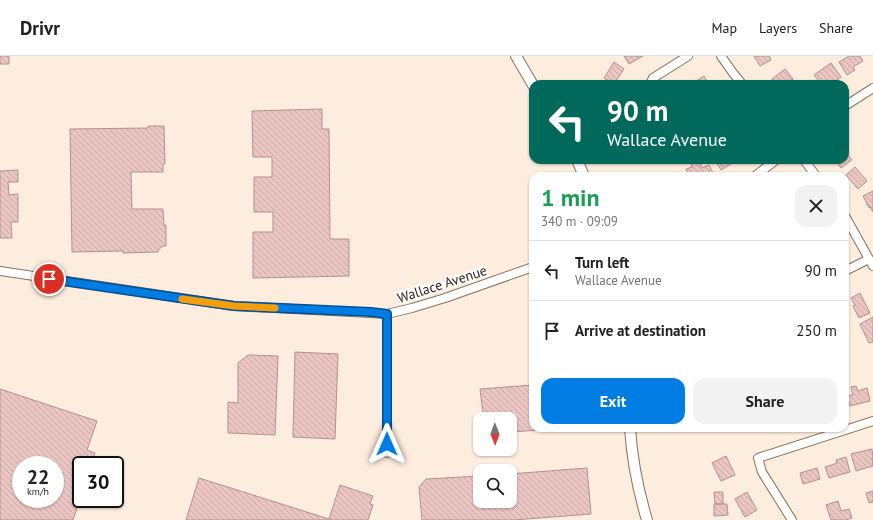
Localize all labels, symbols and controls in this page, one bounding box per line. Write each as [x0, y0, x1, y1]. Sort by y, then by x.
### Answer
text: Drivr [20, 16, 60, 40]
text: Map [711, 19, 737, 37]
text: Layers [759, 19, 797, 37]
text: Share [819, 19, 853, 37]
text: 90 m [607, 92, 668, 129]
icon: left [541, 96, 593, 148]
text: Wallace Avenue [607, 128, 727, 151]
text: 1 min [541, 182, 600, 213]
button: close [795, 185, 837, 227]
text: 340 m · 09:09 [541, 213, 618, 230]
text: Turn left [575, 253, 629, 272]
icon: left [541, 260, 563, 282]
street label: Wallace Avenue [395, 261, 489, 307]
text: 90 m [804, 261, 837, 280]
pin [32, 262, 66, 296]
icon: arrive [38, 268, 60, 290]
text: Wallace Avenue [575, 272, 662, 289]
icon: arrive [541, 320, 563, 342]
text: Arrive at destination [575, 321, 706, 340]
text: 250 m [796, 321, 837, 340]
button: Exit [541, 378, 685, 424]
button: Share [693, 378, 837, 424]
north arrow [473, 412, 517, 456]
map controls [473, 412, 517, 508]
position arrow [366, 423, 408, 465]
speed limit sign: 30 [72, 456, 124, 508]
text: 22 [27, 464, 49, 490]
button: search [473, 464, 517, 508]
text: km/h [27, 485, 49, 498]

